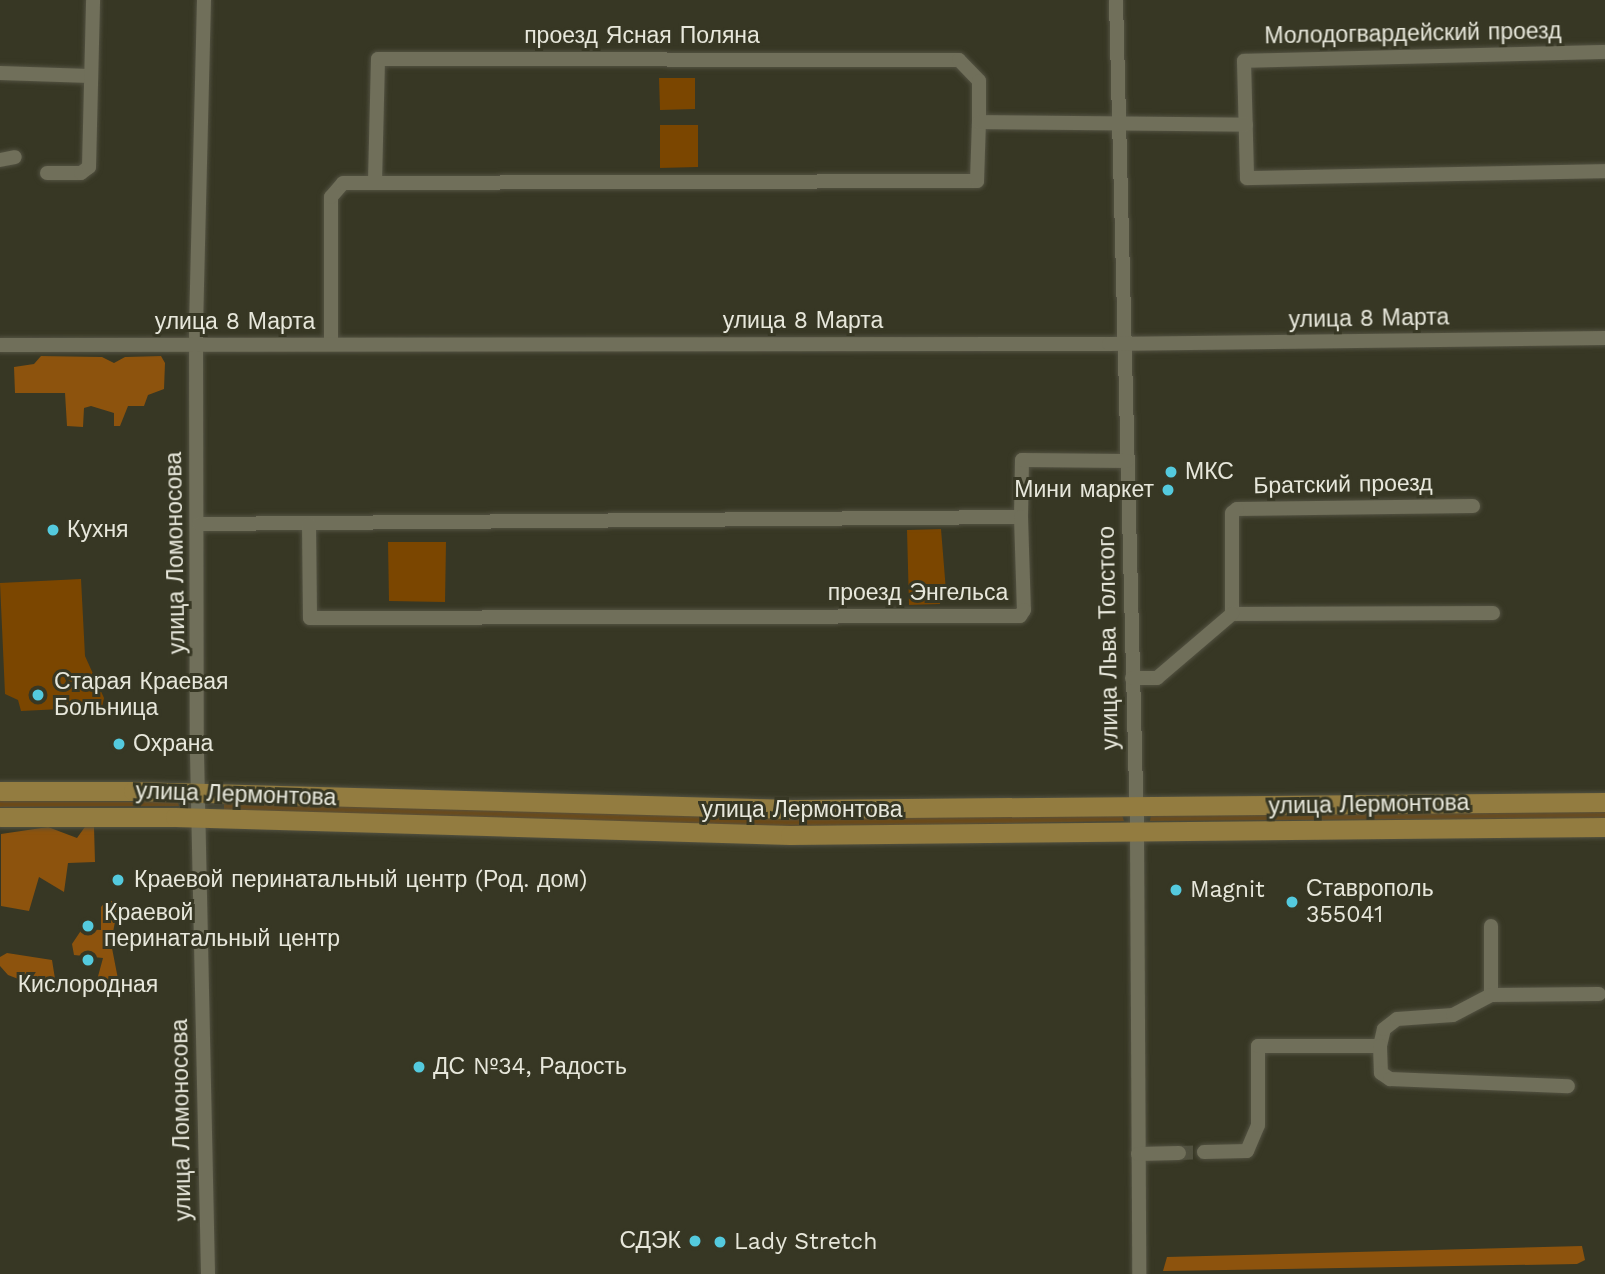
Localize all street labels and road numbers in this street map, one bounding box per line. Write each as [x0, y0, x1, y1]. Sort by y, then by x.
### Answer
street label: Молодогвардейский проезд [1264, 18, 1562, 50]
street label: проезд Ясная Поляна [524, 22, 760, 50]
street label: улица 8 Марта [1288, 304, 1450, 334]
street label: улица 8 Марта [723, 307, 883, 335]
street label: улица 8 Марта [155, 308, 315, 336]
street label: улица Ломоносова [160, 452, 192, 654]
street label: Братский проезд [1253, 470, 1433, 500]
street label: улица Льва Толстого [1093, 526, 1125, 750]
street label: проезд Энгельса [828, 579, 1008, 607]
street label: улица Лермонтова [135, 778, 337, 812]
street label: улица Лермонтова [1268, 789, 1470, 821]
street label: улица Лермонтова [702, 796, 902, 824]
street label: улица Ломоносова [166, 1019, 198, 1221]

